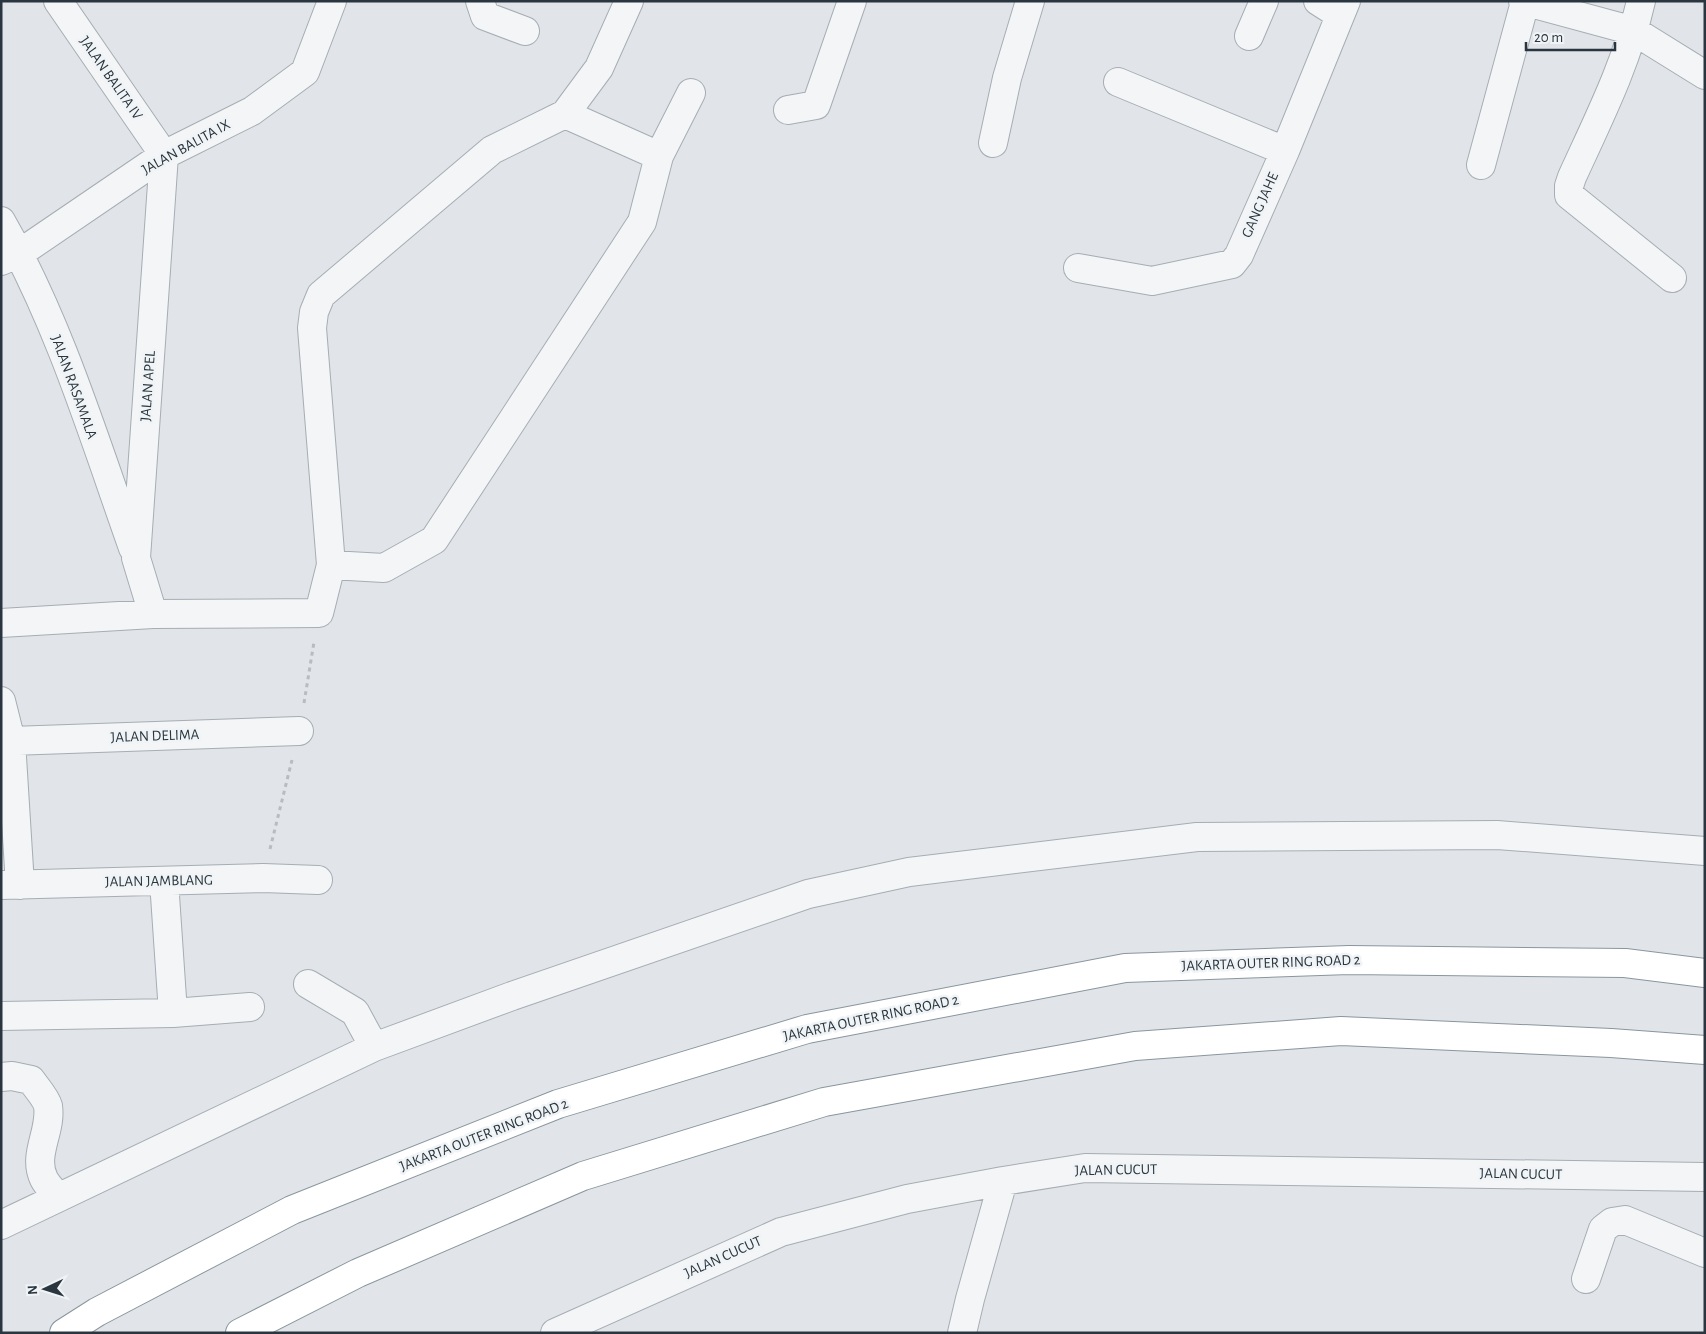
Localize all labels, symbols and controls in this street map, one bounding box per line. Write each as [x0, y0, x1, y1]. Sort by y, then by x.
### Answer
scale bar [1526, 20, 1615, 52]
text: 20 m [1534, 30, 1563, 45]
street label: JALAN BALITA IV [77, 34, 145, 123]
street label: JALAN BALITA IX [139, 117, 233, 177]
street label: GANG JAHE [1239, 170, 1281, 240]
street label: JALAN RASAMALA [48, 333, 100, 441]
street label: JALAN APEL [138, 349, 158, 422]
street label: JALAN DELIMA [110, 727, 200, 745]
street label: JALAN JAMBLANG [105, 873, 213, 889]
street label: JAKARTA OUTER RING ROAD 2 [1181, 952, 1361, 974]
street label: JAKARTA OUTER RING ROAD 2 [782, 992, 960, 1044]
street label: JAKARTA OUTER RING ROAD 2 [398, 1096, 570, 1174]
street label: JALAN CUCUT [1075, 1162, 1158, 1178]
street label: JALAN CUCUT [1480, 1166, 1563, 1182]
street label: JALAN CUCUT [682, 1233, 764, 1281]
north arrow [20, 1264, 70, 1314]
text: N [26, 1284, 40, 1295]

